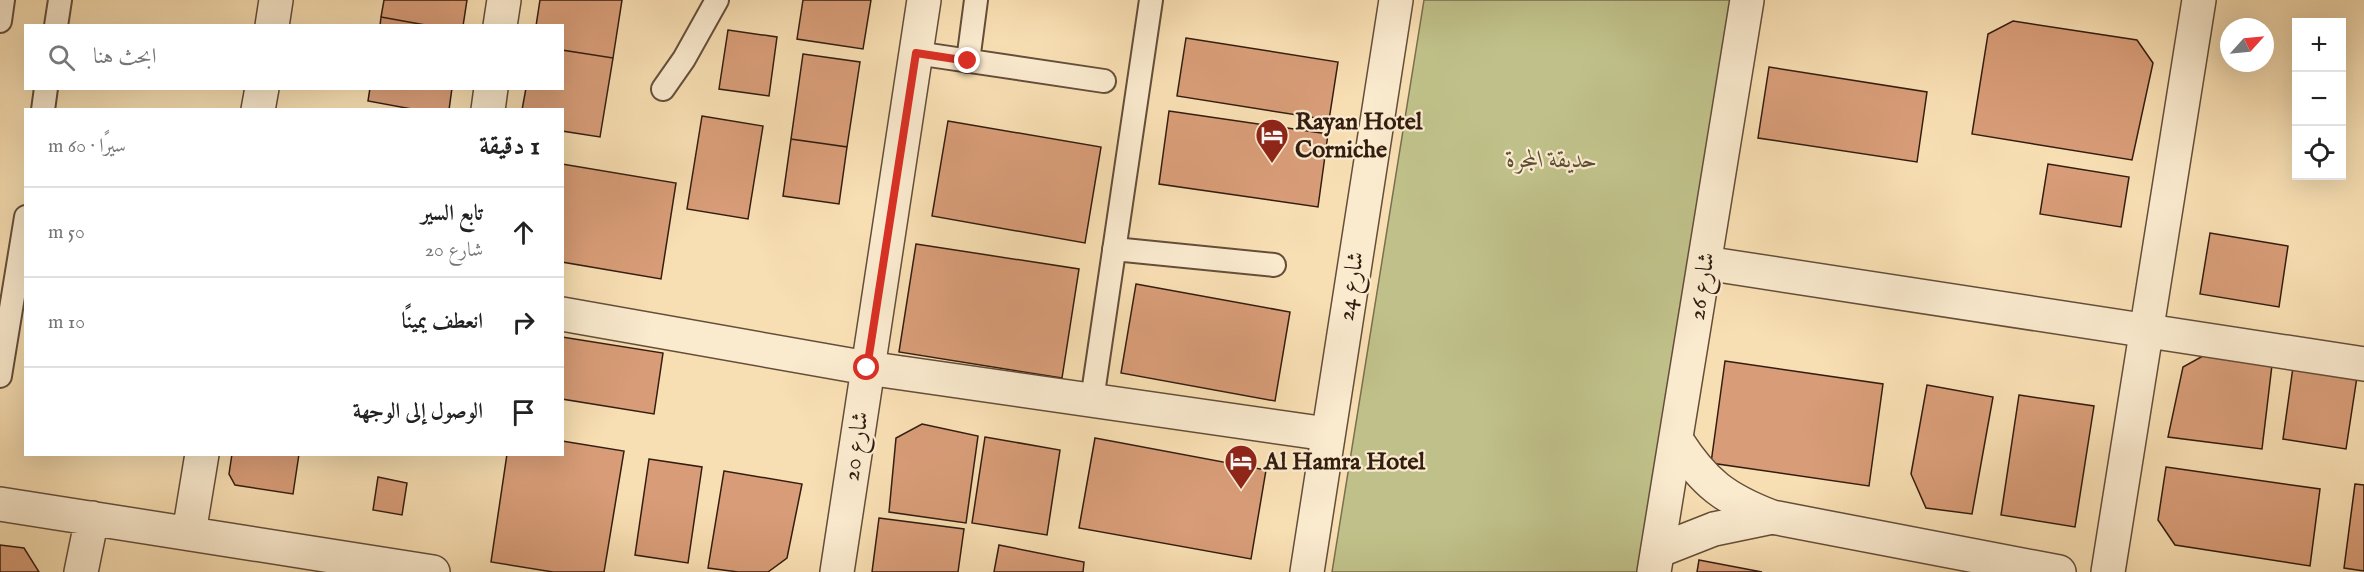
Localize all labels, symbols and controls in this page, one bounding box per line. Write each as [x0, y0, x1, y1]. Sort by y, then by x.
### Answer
north arrow [2220, 18, 2274, 72]
map controls [2292, 18, 2346, 180]
button: + [2292, 18, 2346, 72]
search box [24, 24, 564, 90]
icon: search [45, 41, 78, 74]
text: ابحث هنا [93, 43, 156, 71]
route end [954, 47, 980, 73]
button: − [2292, 72, 2346, 126]
place label: Rayan Hotel Corniche [1295, 107, 1423, 166]
hotel icon: Rayan Hotel Corniche [1254, 117, 1290, 164]
button: locate [2292, 126, 2346, 180]
text: 1 دقيقة [479, 130, 540, 163]
text: سيرًا · 60 m [48, 134, 126, 159]
park label: حديقة المجرة [1505, 145, 1598, 176]
text: تابع السير [421, 200, 483, 228]
icon: ahead [507, 216, 540, 249]
text: 50 m [48, 220, 85, 245]
text: شارع 20 [425, 238, 483, 263]
street label: شارع 24 [1331, 249, 1375, 324]
street label: شارع 26 [1682, 250, 1726, 323]
icon: right [507, 306, 540, 339]
text: انعطف يمينًا [402, 308, 483, 336]
text: 10 m [48, 310, 85, 335]
route start [853, 354, 879, 380]
icon: arrive [507, 396, 540, 429]
text: الوصول إلى الوجهة [353, 398, 483, 426]
street label: شارع 20 [836, 409, 880, 483]
hotel icon: Al Hamra Hotel [1223, 443, 1259, 490]
place label: Al Hamra Hotel [1263, 447, 1425, 478]

